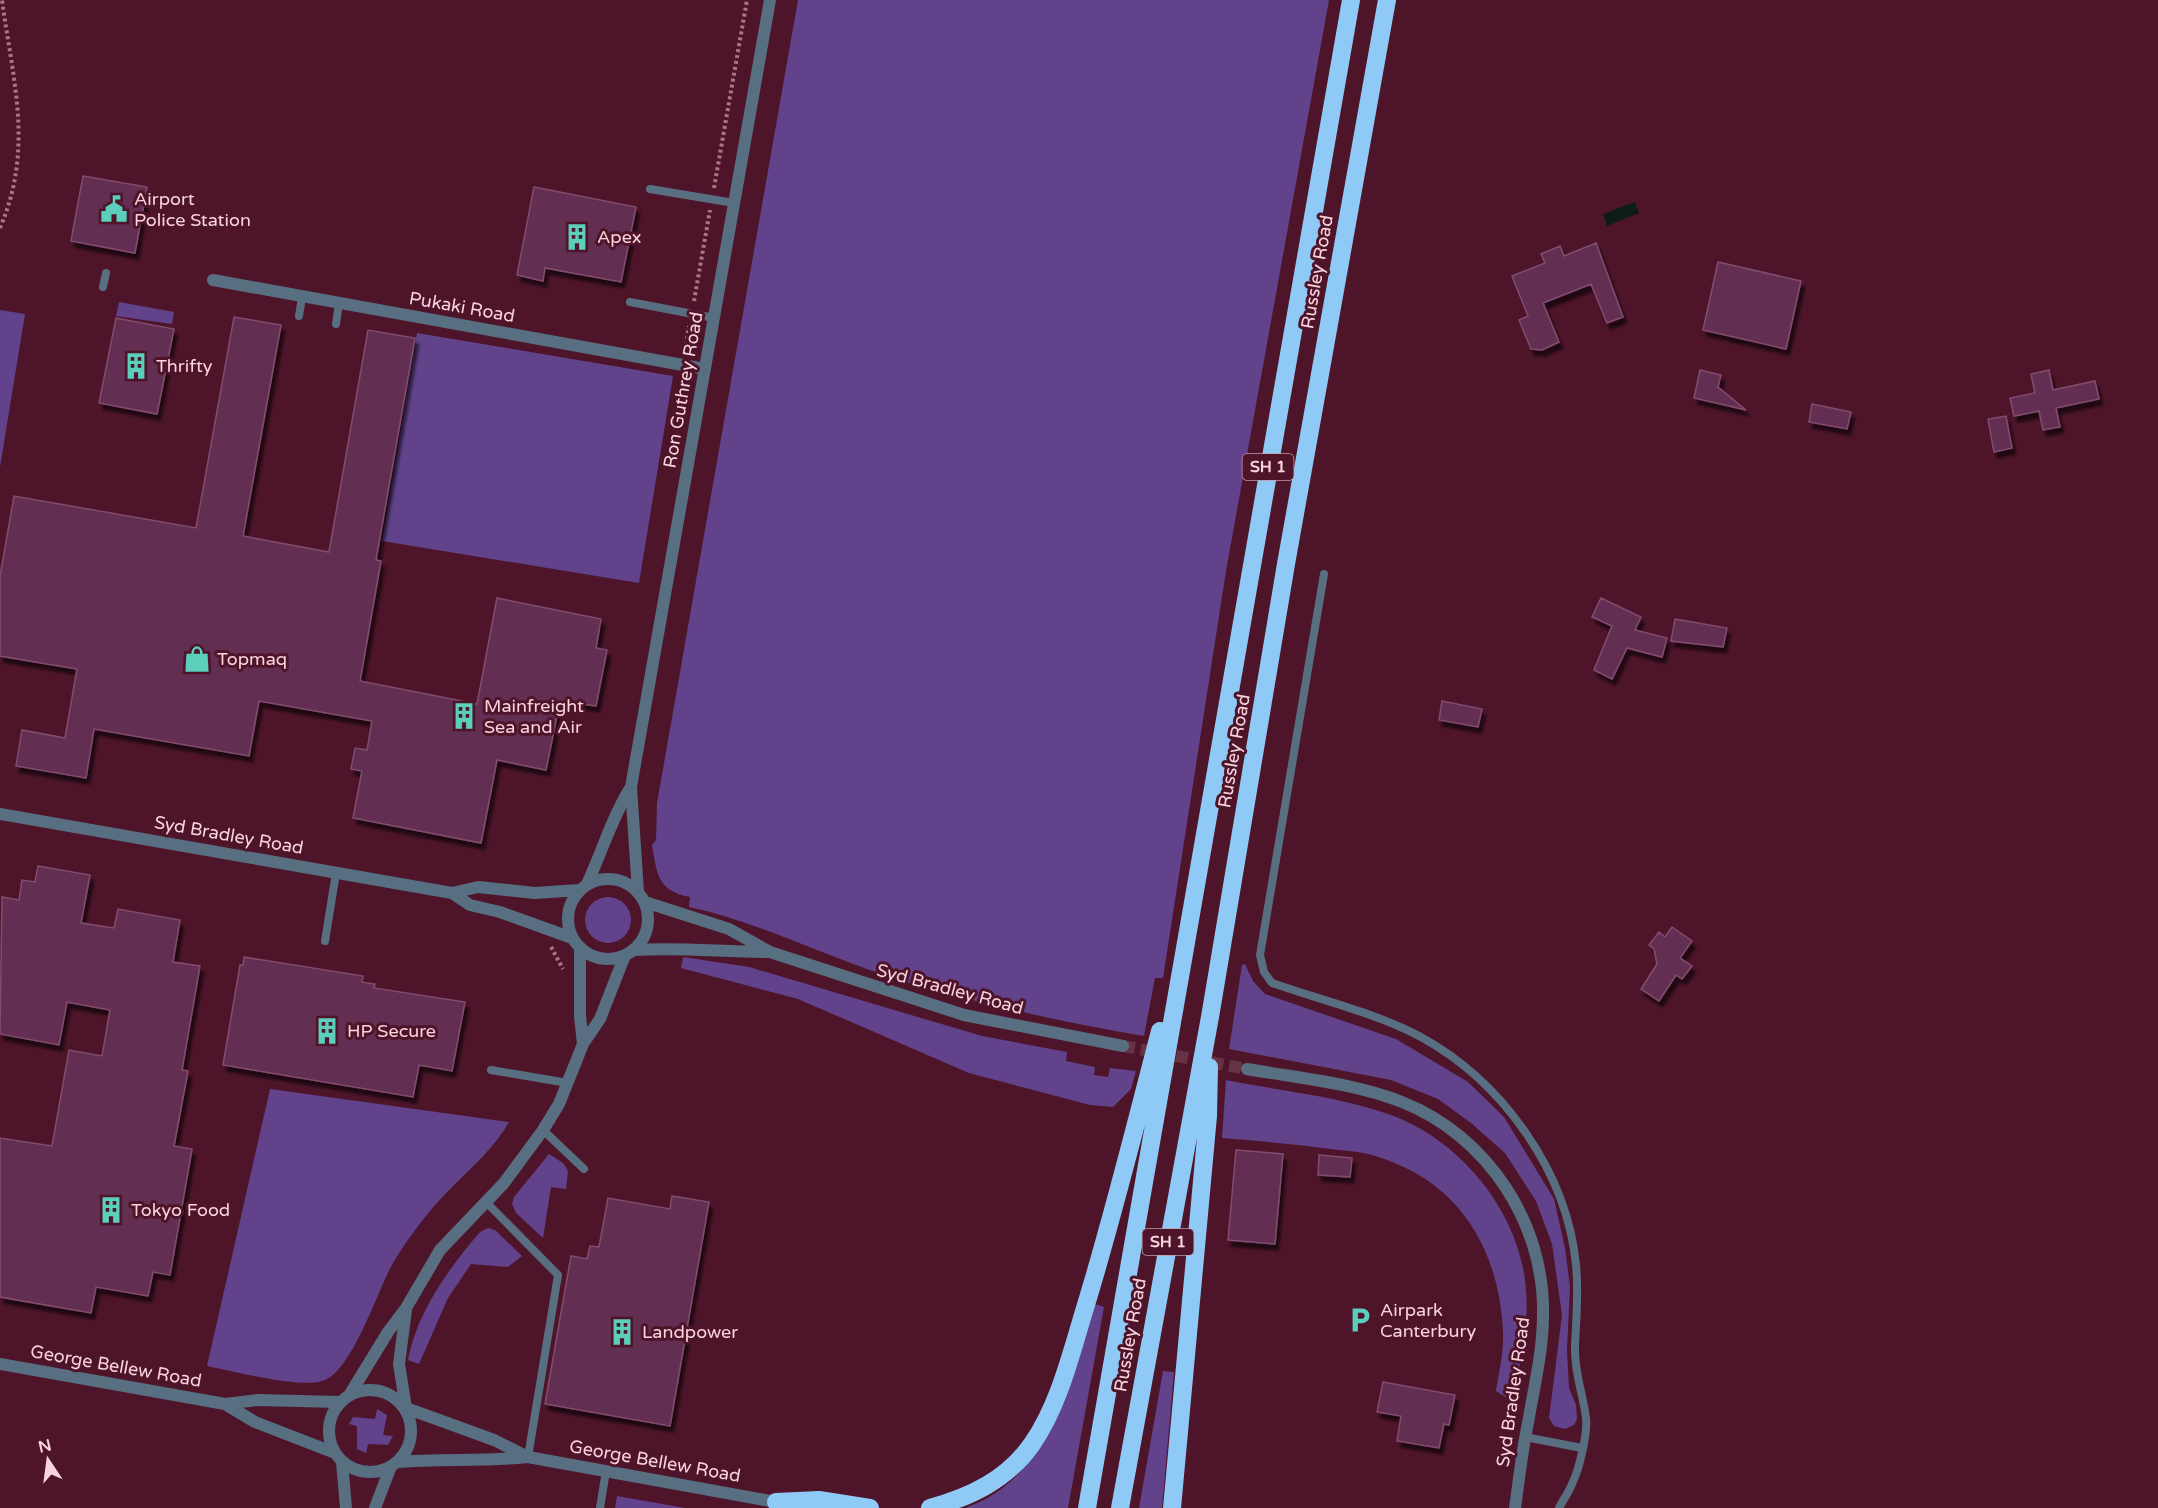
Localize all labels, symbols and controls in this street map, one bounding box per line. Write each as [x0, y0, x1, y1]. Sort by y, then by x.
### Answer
place label: Airport Police Station [134, 188, 251, 231]
public building icon: Airport Police Station [99, 194, 129, 224]
street label: Russley Road [1296, 213, 1338, 331]
building icon: Apex [562, 222, 592, 252]
place label: Apex [597, 226, 642, 248]
street label: Pukaki Road [407, 287, 517, 327]
street label: Ron Guthrey Road [658, 310, 708, 470]
building icon: Thrifty [121, 351, 151, 381]
place label: Thrifty [156, 355, 213, 377]
road number: SH 1 [1242, 454, 1294, 480]
shop icon: Topmaq [182, 644, 212, 674]
place label: Topmaq [217, 648, 287, 670]
street label: Russley Road [1213, 692, 1255, 810]
place label: Mainfreight Sea and Air [484, 695, 584, 738]
building icon: Mainfreight Sea and Air [449, 701, 479, 731]
street label: Syd Bradley Road [153, 811, 305, 859]
street label: Syd Bradley Road [874, 959, 1026, 1019]
building icon: HP Secure [312, 1016, 342, 1046]
place label: HP Secure [347, 1020, 436, 1042]
building icon: Tokyo Food [96, 1195, 126, 1225]
place label: Tokyo Food [131, 1199, 230, 1221]
road number: SH 1 [1142, 1229, 1194, 1255]
street label: Russley Road [1109, 1276, 1151, 1394]
place label: Airpark Canterbury [1380, 1299, 1476, 1342]
parking icon: Airpark Canterbury [1345, 1305, 1375, 1335]
street label: Syd Bradley Road [1492, 1316, 1534, 1468]
building icon: Landpower [607, 1317, 637, 1347]
place label: Landpower [642, 1321, 738, 1343]
street label: George Bellew Road [29, 1340, 203, 1392]
north arrow [18, 1430, 78, 1490]
text: N [36, 1435, 53, 1458]
street label: George Bellew Road [568, 1435, 742, 1487]

